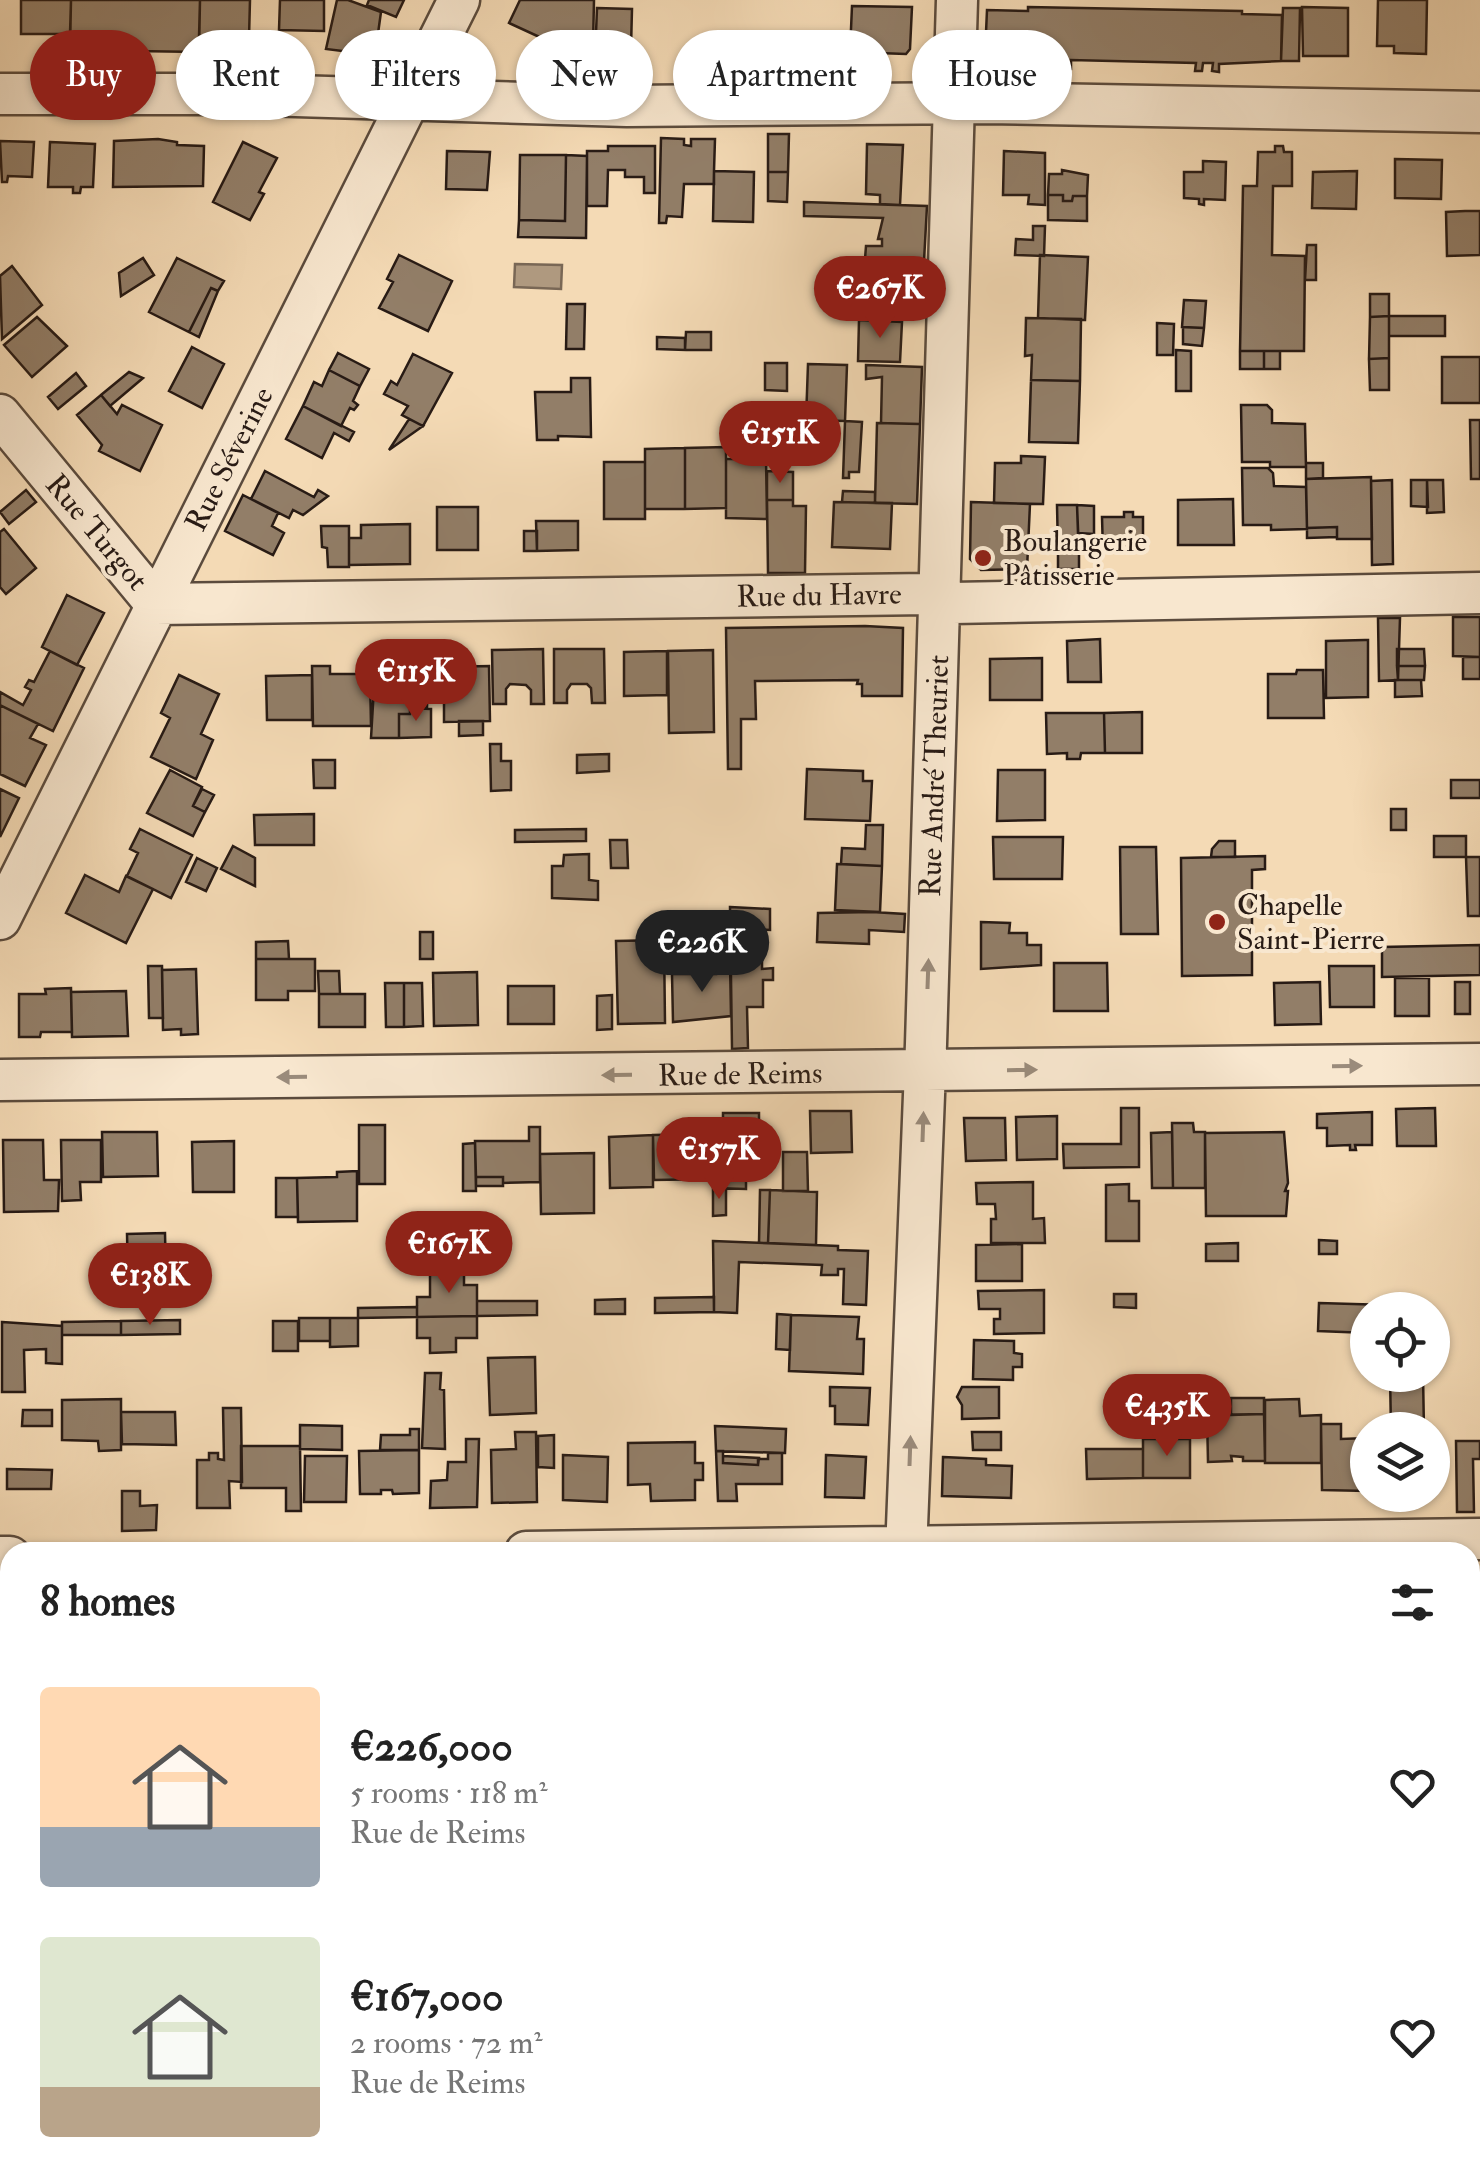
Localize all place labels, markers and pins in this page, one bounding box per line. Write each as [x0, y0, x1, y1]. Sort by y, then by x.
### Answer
pin: €267K [810, 256, 950, 341]
pin: €151K [710, 401, 850, 486]
place label: Boulangerie Pâtisserie [1003, 523, 1147, 594]
marker: Boulangerie Pâtisserie [972, 547, 994, 569]
pin: €115K [346, 639, 486, 724]
place label: Chapelle Saint-Pierre [1237, 887, 1384, 958]
pin: €226K [632, 910, 772, 995]
marker: Chapelle Saint-Pierre [1206, 911, 1228, 933]
pin: €157K [649, 1117, 789, 1202]
pin: €167K [379, 1211, 519, 1296]
pin: €138K [80, 1243, 220, 1328]
pin: €435K [1097, 1374, 1237, 1459]

